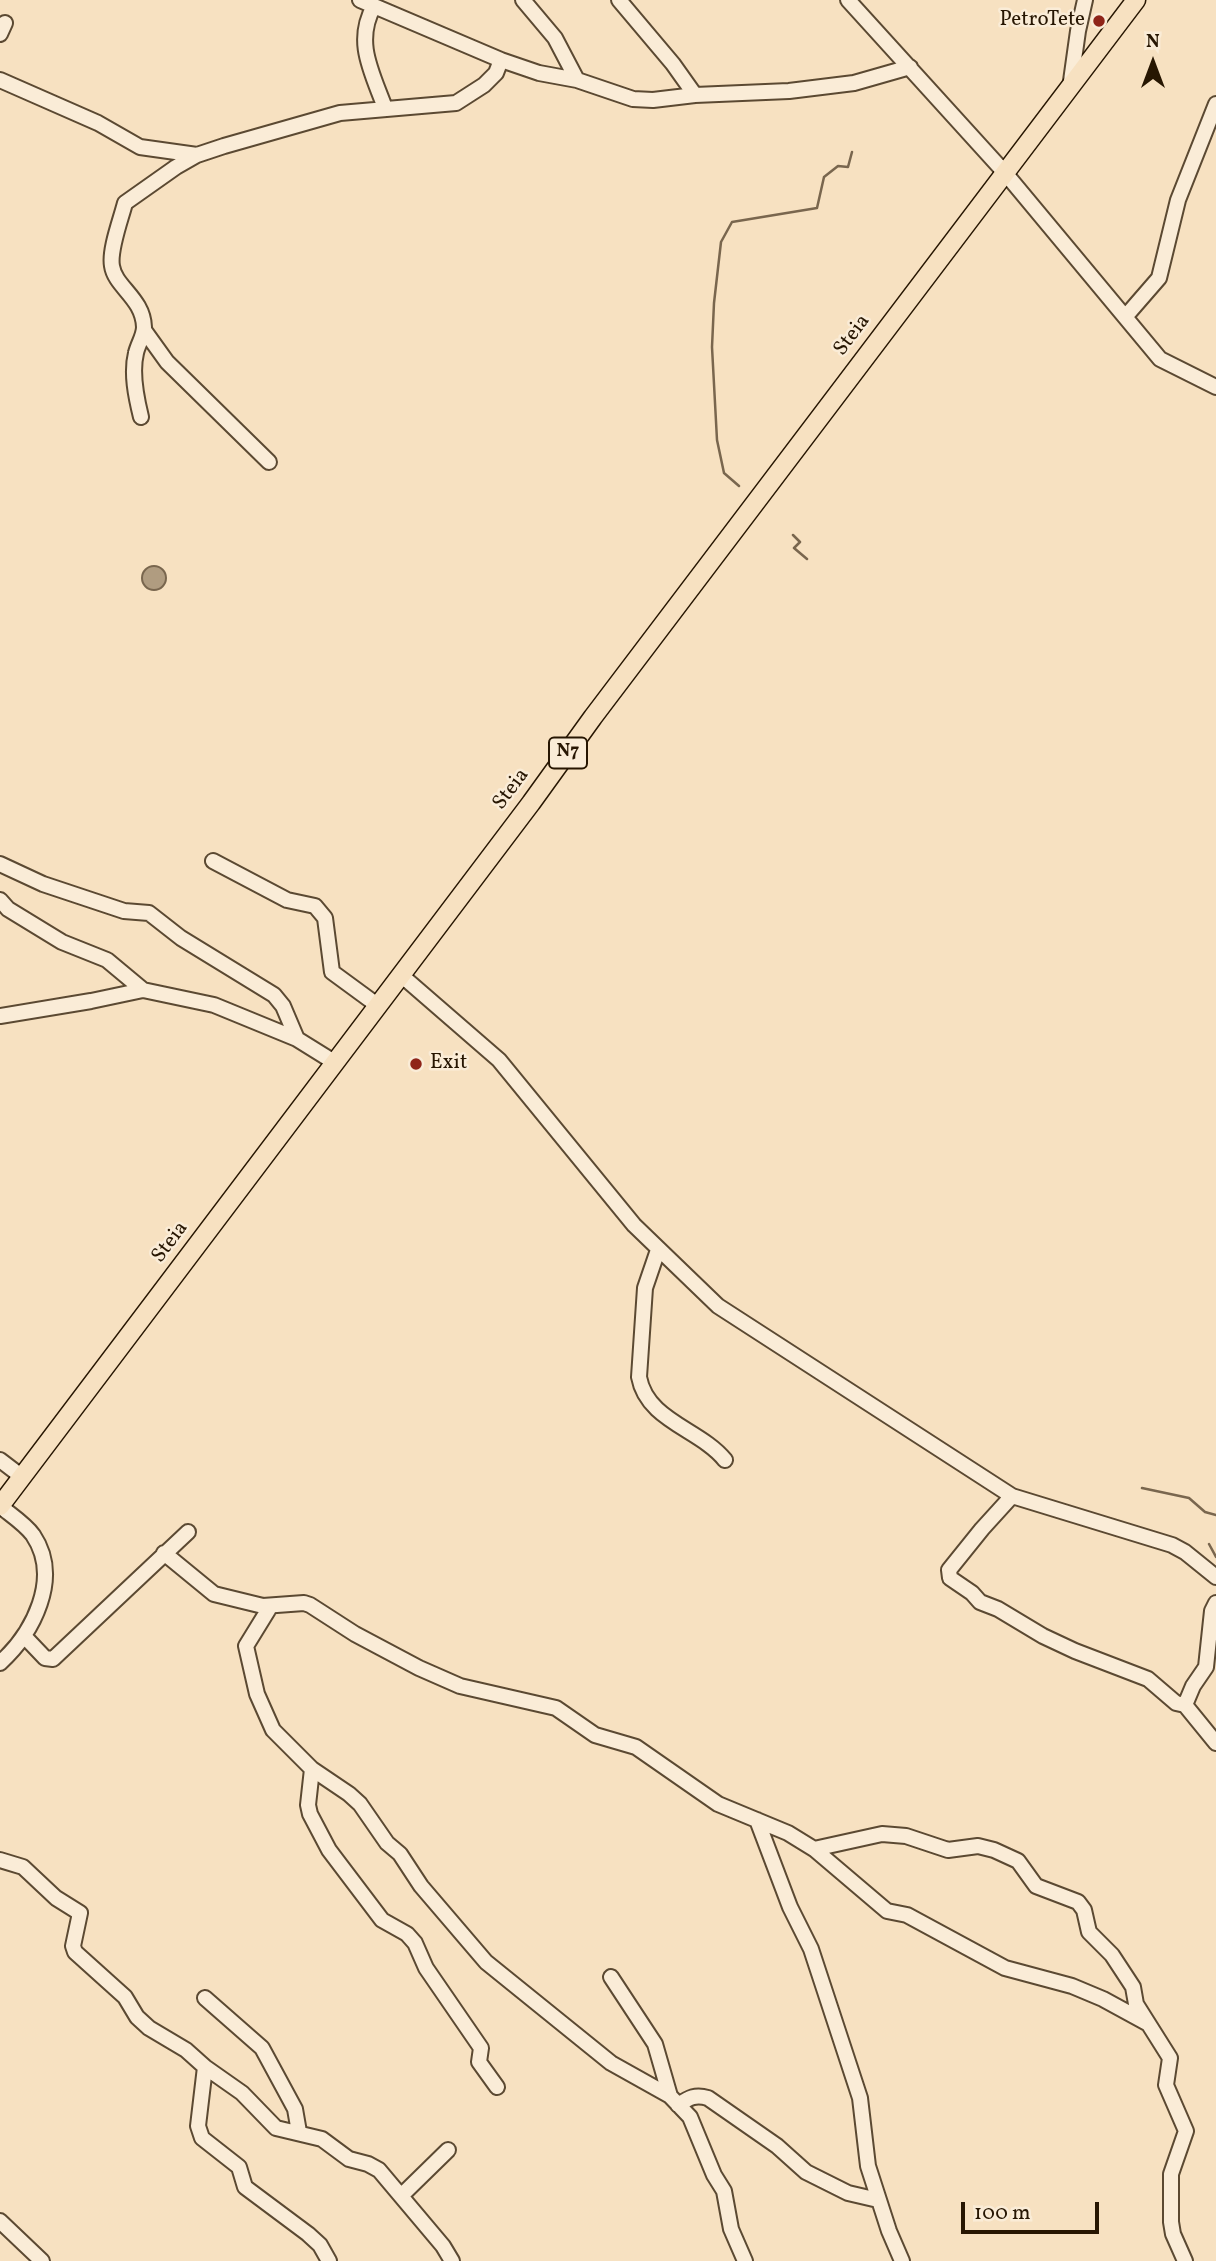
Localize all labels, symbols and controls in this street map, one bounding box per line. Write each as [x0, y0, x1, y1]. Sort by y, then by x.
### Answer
place label: PetroTete [1000, 8, 1085, 34]
marker: PetroTete [1091, 13, 1107, 29]
north arrow [1118, 28, 1188, 98]
text: N [1146, 29, 1160, 55]
street label: Steia [829, 310, 877, 362]
road number: N7 [549, 738, 587, 768]
street label: Steia [488, 764, 536, 816]
place label: Exit [430, 1051, 467, 1077]
marker: Exit [408, 1056, 424, 1072]
street label: Steia [147, 1217, 195, 1269]
scale bar [964, 2188, 1102, 2232]
text: 100 m [974, 2199, 1031, 2228]

